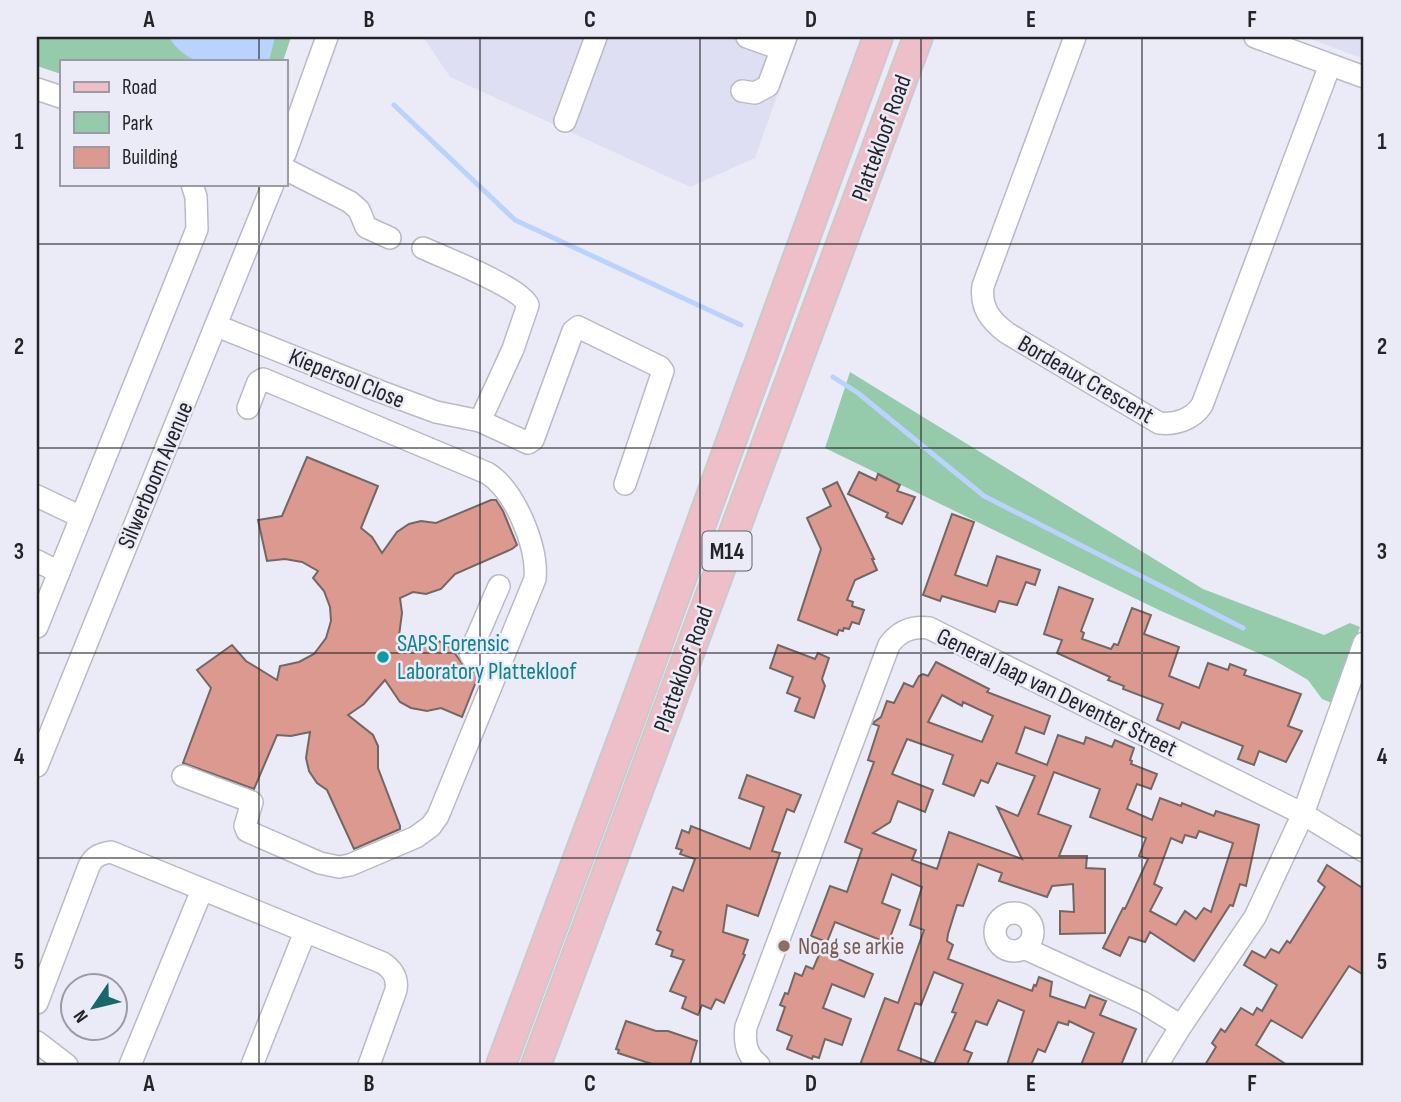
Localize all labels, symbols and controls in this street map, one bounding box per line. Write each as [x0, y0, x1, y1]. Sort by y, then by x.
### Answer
text: A [143, 6, 156, 34]
text: B [364, 6, 375, 34]
text: C [584, 6, 596, 34]
text: D [805, 6, 817, 34]
text: E [1026, 6, 1036, 34]
text: F [1247, 6, 1257, 34]
legend [60, 60, 287, 186]
street label: Plattekloof Road [845, 71, 918, 205]
text: Road [122, 75, 157, 100]
text: Park [122, 111, 153, 136]
text: 1 [14, 128, 24, 156]
text: 1 [1377, 128, 1387, 156]
text: Building [122, 145, 178, 170]
street label: Bordeaux Crescent [1013, 329, 1159, 430]
text: 2 [14, 333, 24, 361]
text: 2 [1377, 333, 1387, 361]
street label: Kiepersol Close [285, 342, 409, 415]
street label: Silwerboom Avenue [111, 397, 199, 553]
road number: M14 [702, 531, 752, 570]
text: 3 [14, 538, 24, 566]
text: 3 [1377, 538, 1387, 566]
street label: Plattekloof Road [647, 602, 720, 736]
street label: General Jaap van Deventer Street [932, 622, 1182, 763]
place label: SAPS Forensic Laboratory Plattekloof [397, 629, 577, 686]
marker: SAPS Forensic Laboratory Plattekloof [375, 649, 391, 665]
text: 4 [14, 743, 25, 771]
text: 4 [1377, 743, 1388, 771]
place label: Noag se arkie [798, 932, 904, 961]
marker: Noag se arkie [776, 938, 792, 954]
text: 5 [14, 948, 24, 976]
text: 5 [1377, 948, 1387, 976]
north arrow [60, 972, 130, 1042]
text: N [69, 1005, 94, 1027]
text: A [143, 1070, 156, 1098]
text: B [364, 1070, 375, 1098]
text: C [584, 1070, 596, 1098]
text: D [805, 1070, 817, 1098]
text: E [1026, 1070, 1036, 1098]
text: F [1247, 1070, 1257, 1098]

